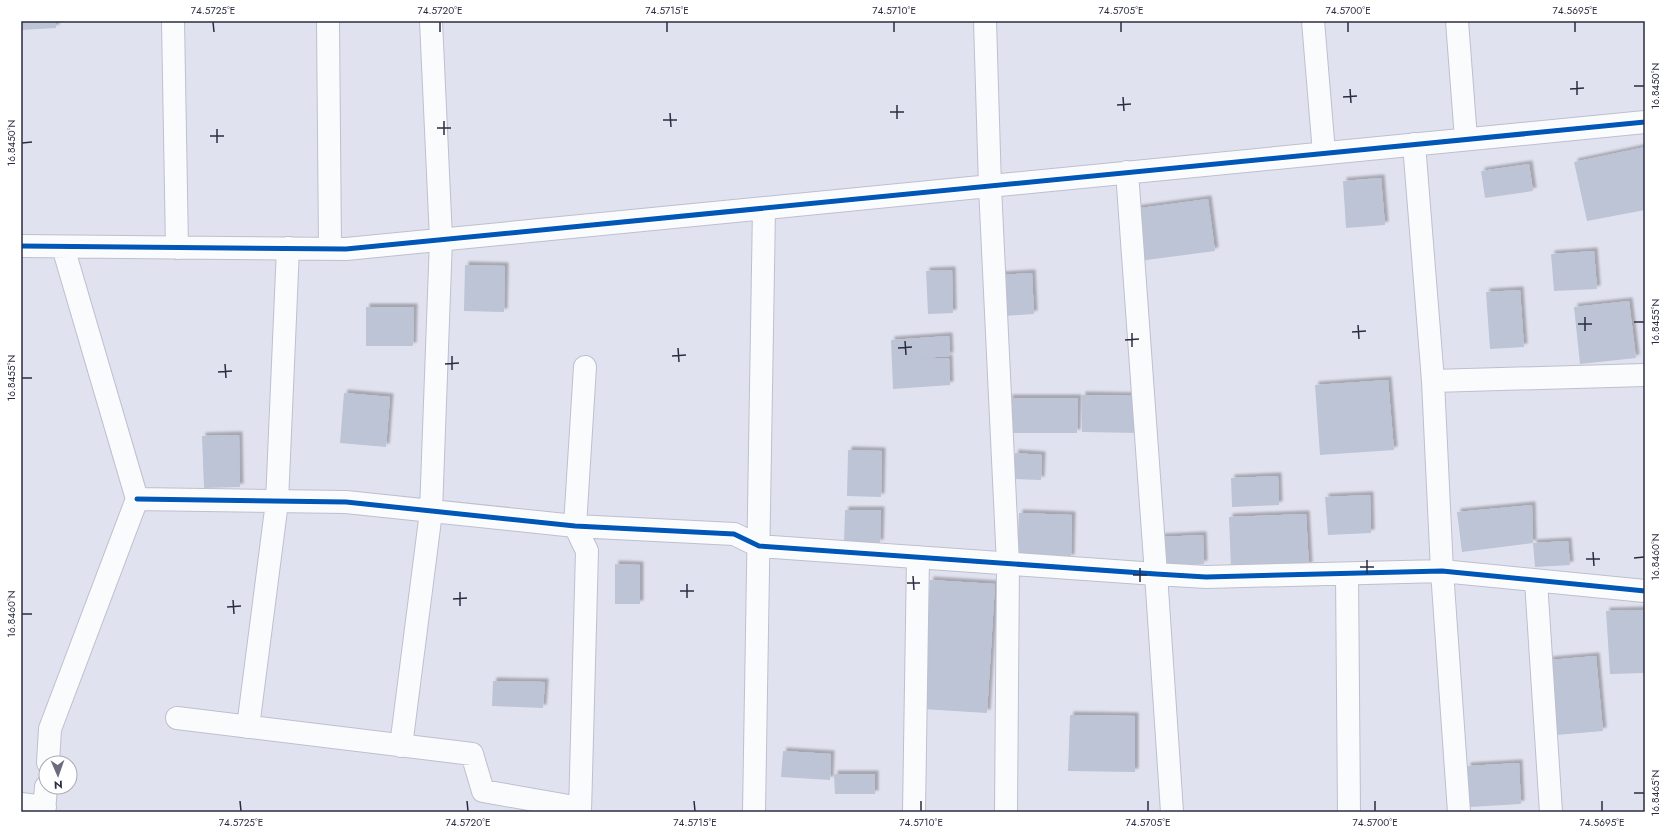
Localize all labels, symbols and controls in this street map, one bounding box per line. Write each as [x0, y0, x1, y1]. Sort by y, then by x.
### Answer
text: 74.5725°E [191, 3, 235, 18]
text: 74.5720°E [418, 3, 462, 18]
text: 74.5715°E [645, 3, 689, 18]
text: 74.5710°E [872, 3, 916, 18]
text: 74.5705°E [1099, 3, 1143, 18]
text: 74.5700°E [1325, 3, 1371, 18]
text: 74.5695°E [1552, 3, 1598, 18]
text: 16.8450°N [1648, 63, 1663, 109]
text: 16.8450°N [4, 120, 19, 166]
text: 16.8455°N [1648, 299, 1663, 345]
text: 16.8455°N [4, 355, 19, 401]
text: 16.8460°N [1648, 534, 1663, 580]
text: 16.8460°N [4, 591, 19, 637]
north arrow [38, 755, 78, 795]
text: 16.8465°N [1648, 770, 1663, 816]
text: N [54, 777, 63, 793]
text: 74.5725°E [219, 815, 263, 830]
text: 74.5720°E [446, 815, 490, 830]
text: 74.5715°E [673, 815, 717, 830]
text: 74.5710°E [899, 815, 943, 830]
text: 74.5705°E [1126, 815, 1170, 830]
text: 74.5700°E [1352, 815, 1398, 830]
text: 74.5695°E [1579, 815, 1625, 830]

